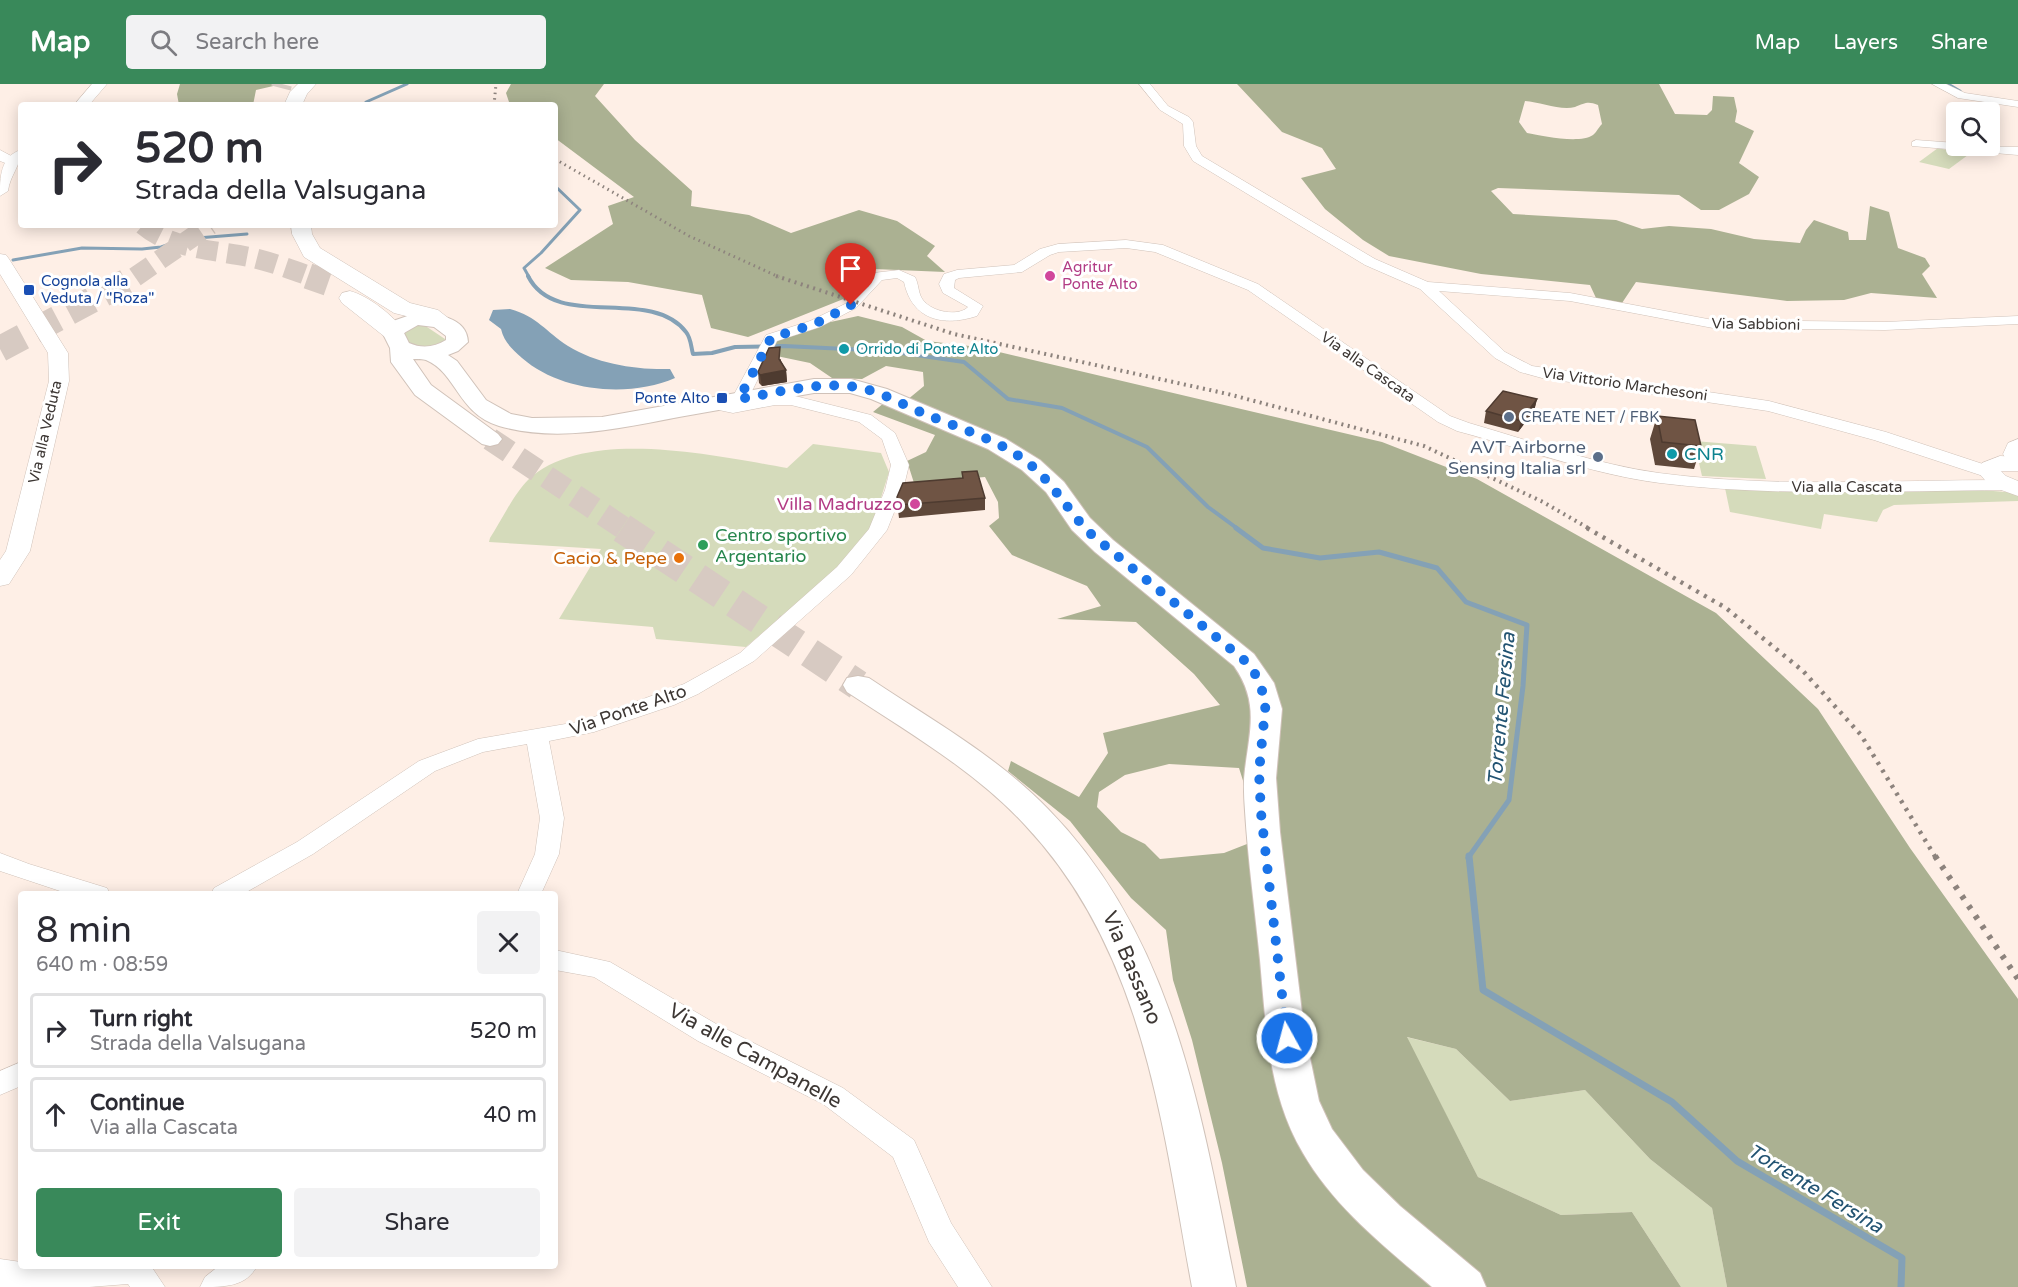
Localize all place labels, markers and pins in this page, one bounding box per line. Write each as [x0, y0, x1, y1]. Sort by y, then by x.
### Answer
pin [825, 243, 876, 305]
place label: Agritur Ponte Alto [1062, 258, 1138, 293]
marker: Agritur Ponte Alto [1043, 269, 1057, 283]
place label: Cognola alla Veduta / "Roza" [41, 272, 154, 307]
marker: Cognola alla Veduta / "Roza" [22, 283, 36, 297]
place label: Orrido di Ponte Alto [856, 340, 998, 358]
marker: Orrido di Ponte Alto [837, 342, 851, 356]
place label: Ponte Alto [634, 389, 710, 407]
marker: Ponte Alto [715, 391, 729, 405]
place label: CREATE NET / FBK [1521, 408, 1659, 426]
marker: CREATE NET / FBK [1502, 410, 1516, 424]
place label: AVT Airborne Sensing Italia srl [1448, 436, 1586, 479]
place label: CNR [1684, 443, 1724, 465]
marker: CNR [1665, 447, 1679, 461]
marker: AVT Airborne Sensing Italia srl [1591, 450, 1605, 464]
place label: Villa Madruzzo [777, 493, 903, 515]
marker: Villa Madruzzo [908, 497, 922, 511]
place label: Centro sportivo Argentario [715, 524, 847, 567]
marker: Centro sportivo Argentario [696, 538, 710, 552]
place label: Cacio & Pepe [553, 547, 667, 569]
marker: Cacio & Pepe [672, 551, 686, 565]

